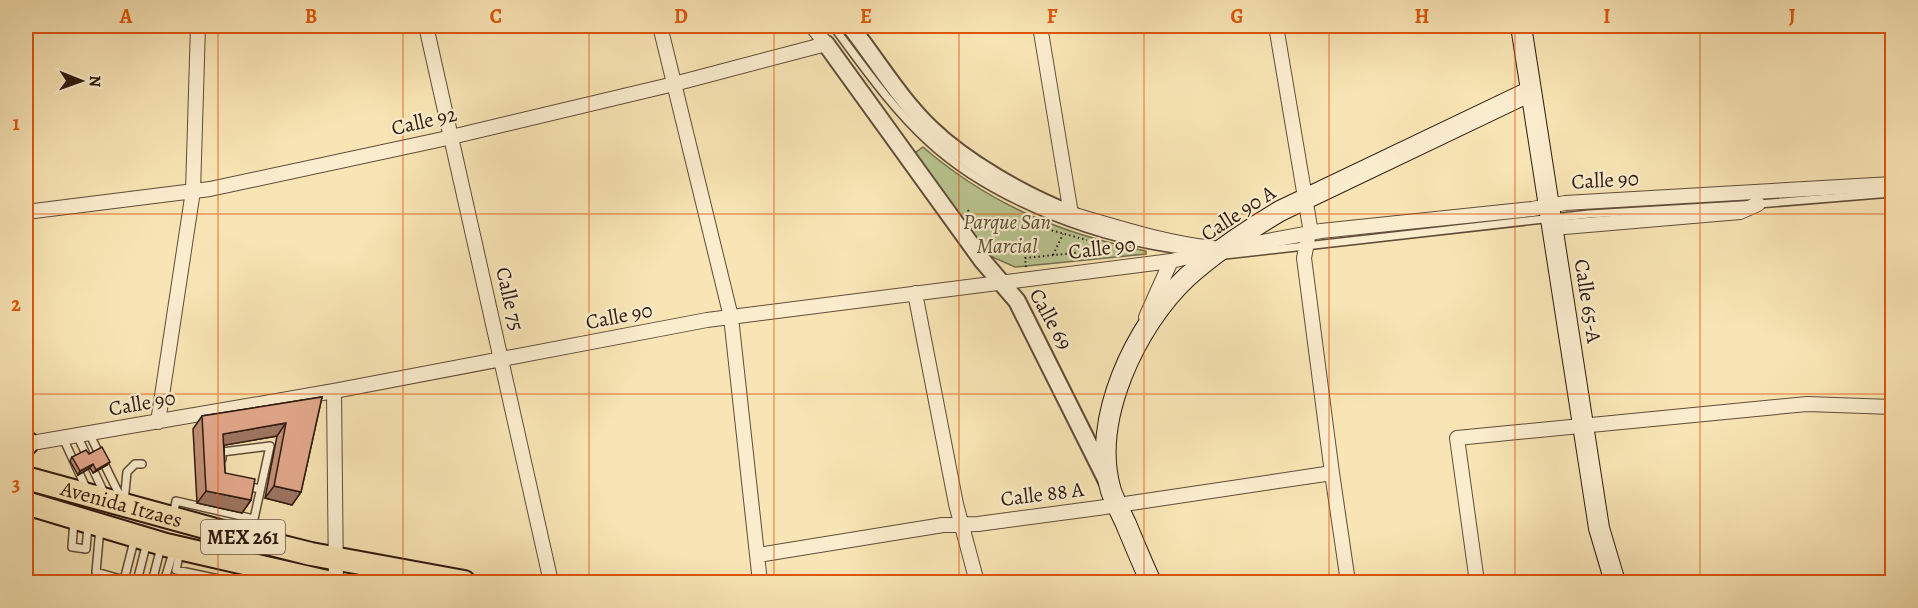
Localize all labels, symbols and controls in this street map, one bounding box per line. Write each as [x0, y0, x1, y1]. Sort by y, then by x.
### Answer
text: A [119, 3, 133, 30]
text: B [305, 3, 317, 30]
text: C [490, 3, 502, 30]
text: D [674, 3, 688, 30]
text: E [860, 3, 872, 30]
text: F [1047, 3, 1058, 30]
text: G [1230, 3, 1244, 30]
text: H [1415, 3, 1430, 30]
text: I [1603, 3, 1611, 30]
text: J [1789, 3, 1796, 30]
north arrow [51, 51, 111, 111]
text: N [84, 75, 106, 88]
street label: Calle 92 [389, 100, 459, 142]
text: 1 [12, 110, 20, 137]
street label: Calle 90 [1571, 164, 1639, 196]
street label: Calle 90 A [1195, 178, 1281, 248]
park label: Parque San Marcial [963, 208, 1051, 260]
street label: Calle 90 [1067, 230, 1137, 266]
street label: Calle 65-A [1568, 257, 1609, 346]
street label: Calle 75 [489, 264, 531, 334]
street label: Calle 69 [1023, 283, 1079, 355]
text: 2 [11, 291, 21, 318]
street label: Calle 90 [583, 296, 655, 336]
street label: Calle 90 [106, 383, 178, 423]
text: 3 [12, 471, 20, 498]
street label: Avenida Itzaes [57, 474, 185, 534]
street label: Calle 88 A [999, 475, 1086, 513]
road number: MEX 261 [201, 520, 285, 554]

